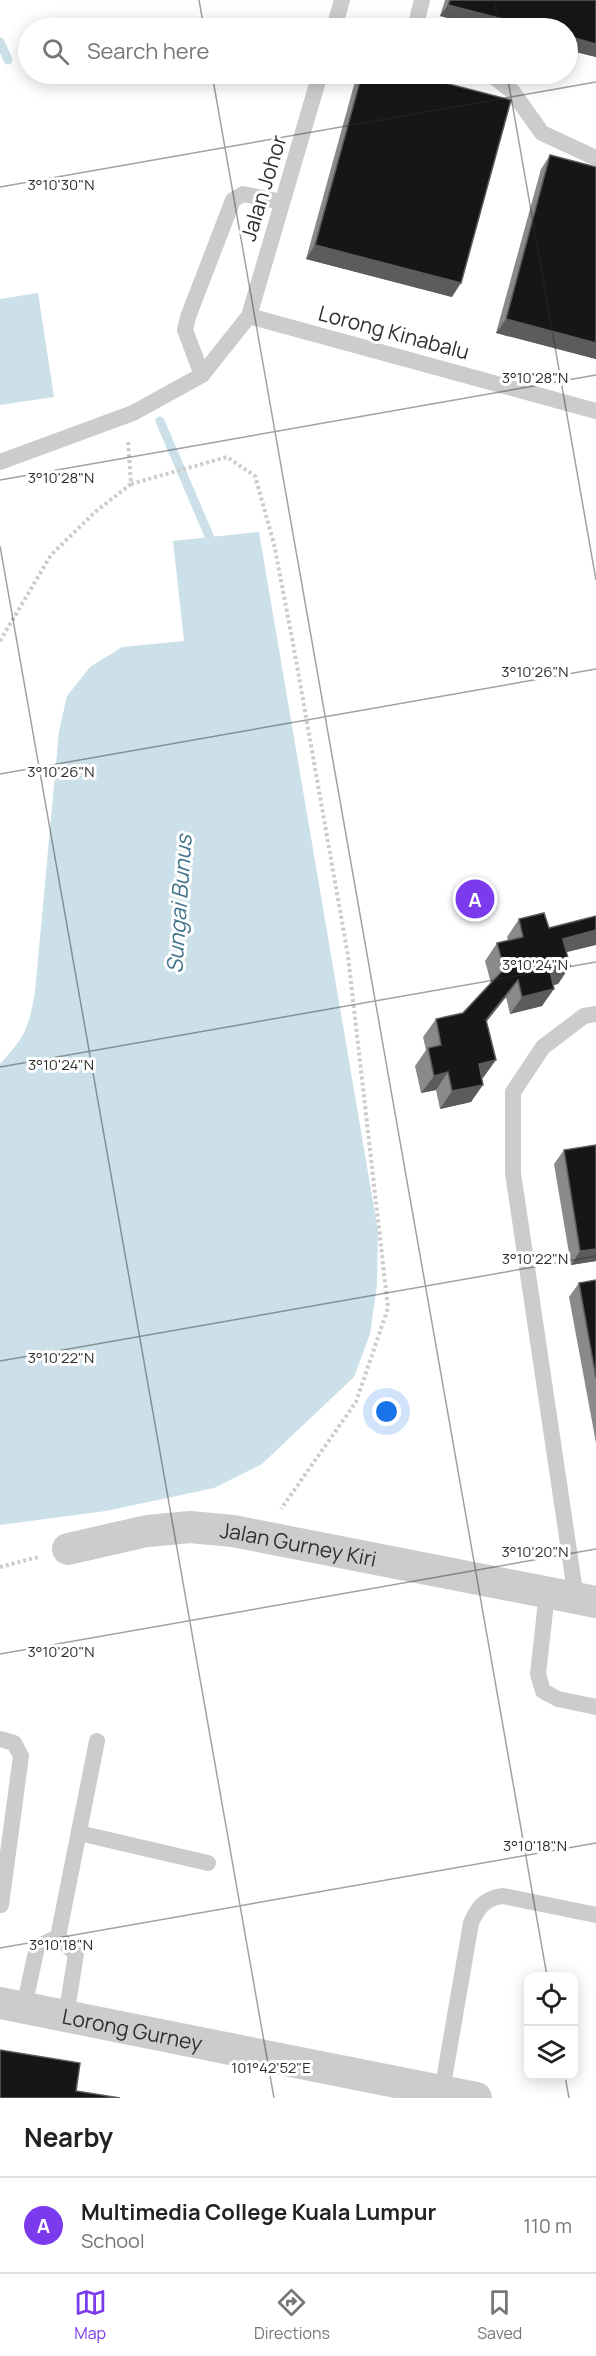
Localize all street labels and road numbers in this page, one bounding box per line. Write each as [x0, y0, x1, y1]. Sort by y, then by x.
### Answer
street label: Jalan Johor [234, 131, 292, 244]
street label: Lorong Kinabalu [316, 298, 472, 366]
street label: Jalan Gurney Kiri [219, 1516, 379, 1573]
street label: Lorong Gurney [60, 2002, 205, 2057]

